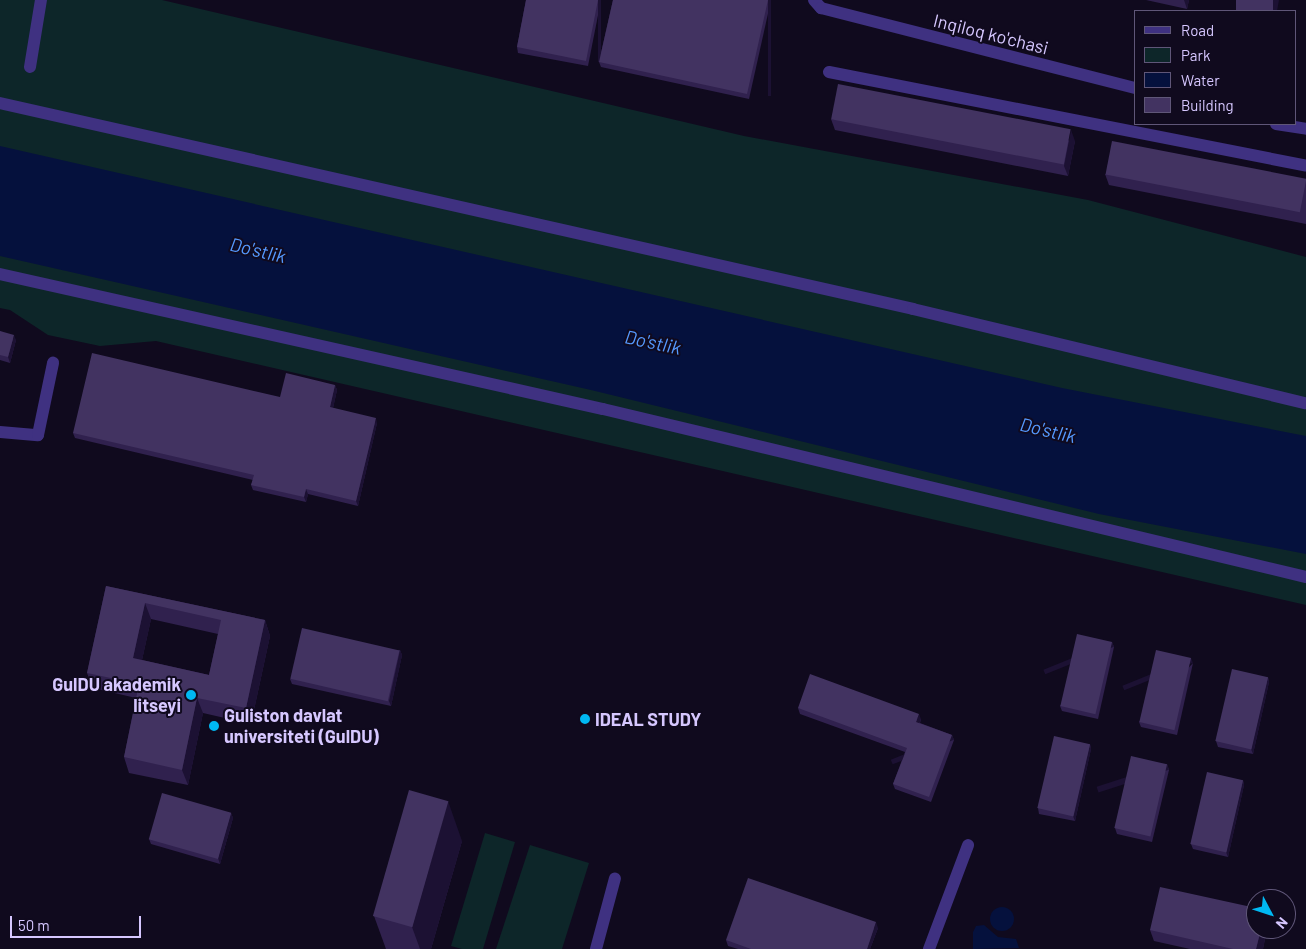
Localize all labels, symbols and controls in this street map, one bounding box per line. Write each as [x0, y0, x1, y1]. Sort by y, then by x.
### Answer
street label: Inqiloq ko'chasi [931, 9, 1051, 59]
legend [1134, 10, 1296, 125]
text: Road [1181, 21, 1214, 39]
text: Park [1181, 46, 1210, 64]
text: Water [1181, 71, 1220, 89]
text: Building [1181, 96, 1234, 114]
water label: Do'stlik [228, 232, 288, 268]
water label: Do'stlik [623, 325, 683, 359]
water label: Do'stlik [1018, 412, 1078, 448]
place label: GulDU akademik litseyi [52, 674, 181, 716]
marker: GulDU akademik litseyi [185, 689, 197, 701]
place label: Guliston davlat universiteti (GulDU) [224, 705, 379, 748]
place label: IDEAL STUDY [595, 708, 701, 730]
marker: IDEAL STUDY [579, 713, 591, 725]
marker: Guliston davlat universiteti (GulDU) [208, 720, 220, 732]
north arrow [1246, 889, 1296, 939]
scale bar [12, 906, 144, 938]
text: N [1273, 914, 1292, 932]
text: 50 m [18, 916, 50, 934]

